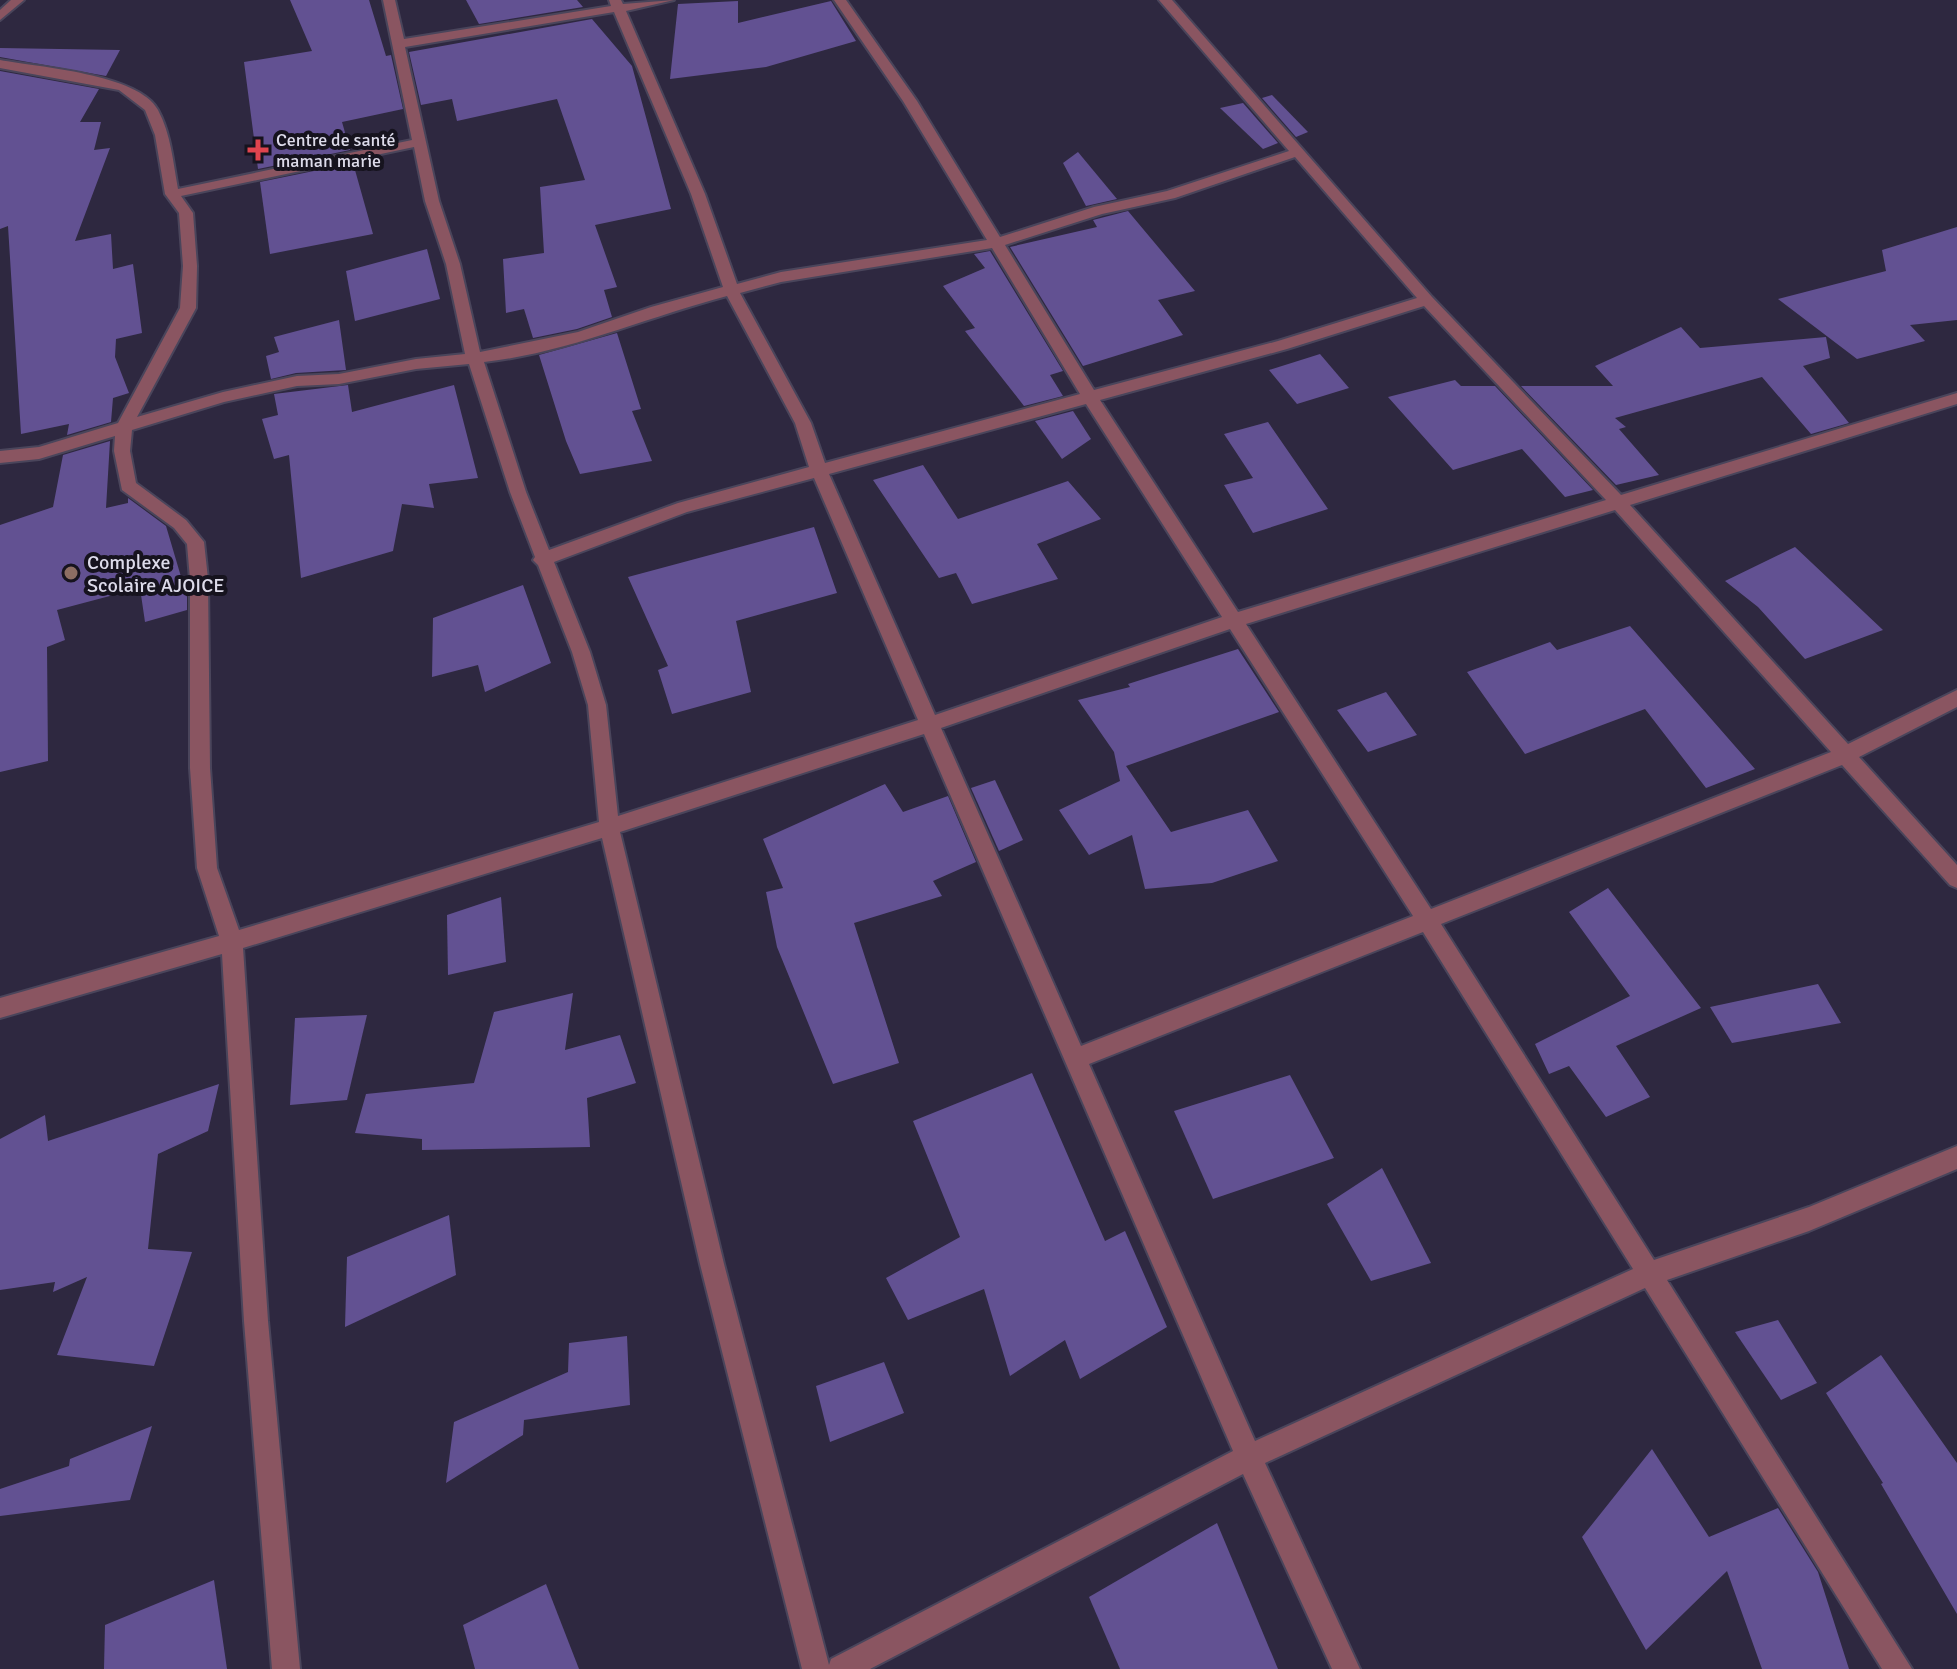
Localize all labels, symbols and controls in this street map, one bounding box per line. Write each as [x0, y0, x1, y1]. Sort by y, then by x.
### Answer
place label: Centre de santé maman marie [276, 129, 396, 172]
marker: Centre de santé maman marie [247, 139, 269, 161]
place label: Complexe Scolaire AJOICE [87, 550, 225, 598]
marker: Complexe Scolaire AJOICE [62, 564, 80, 582]

